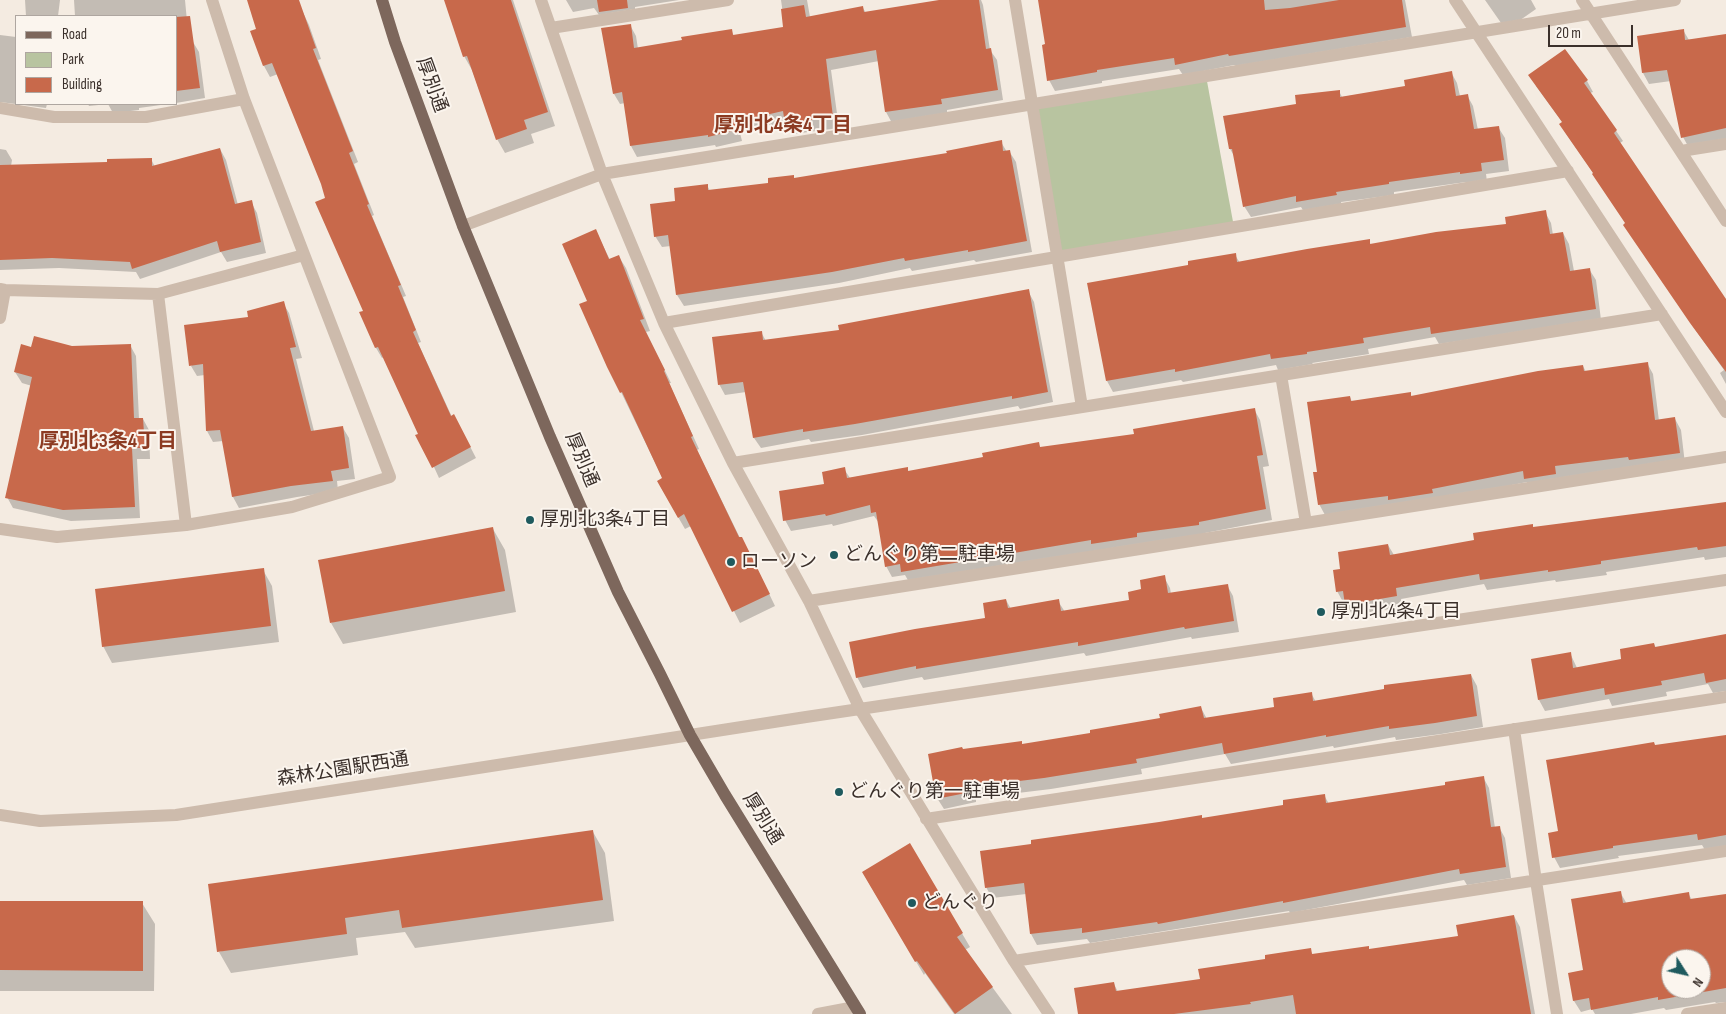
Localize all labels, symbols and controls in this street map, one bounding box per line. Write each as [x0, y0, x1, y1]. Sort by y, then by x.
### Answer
legend [15, 15, 178, 105]
scale bar [1551, 15, 1636, 47]
text: 20 m [1556, 24, 1581, 43]
text: Road [62, 25, 87, 44]
text: Park [62, 50, 84, 69]
street label: 厚別通 [411, 54, 451, 116]
text: Building [62, 75, 102, 94]
district label: 厚別北4条4丁目 [714, 114, 852, 138]
street label: 厚別通 [559, 429, 603, 491]
district label: 厚別北3条4丁目 [39, 430, 177, 454]
place label: 厚別北3条4丁目 [540, 509, 670, 531]
marker: 厚別北3条4丁目 [524, 514, 536, 526]
place label: どんぐり第二駐車場 [844, 544, 1015, 566]
marker: どんぐり第二駐車場 [828, 549, 840, 561]
place label: ローソン [741, 551, 817, 573]
marker: ローソン [725, 556, 737, 568]
place label: 厚別北4条4丁目 [1331, 601, 1461, 623]
marker: 厚別北4条4丁目 [1315, 606, 1327, 618]
street label: 森林公園駅西通 [276, 748, 410, 792]
place label: どんぐり第一駐車場 [849, 781, 1020, 803]
marker: どんぐり第一駐車場 [833, 786, 845, 798]
street label: 厚別通 [737, 789, 787, 849]
place label: どんぐり [922, 892, 998, 914]
marker: どんぐり [906, 897, 918, 909]
north arrow [1661, 949, 1711, 999]
text: N [1689, 974, 1707, 990]

